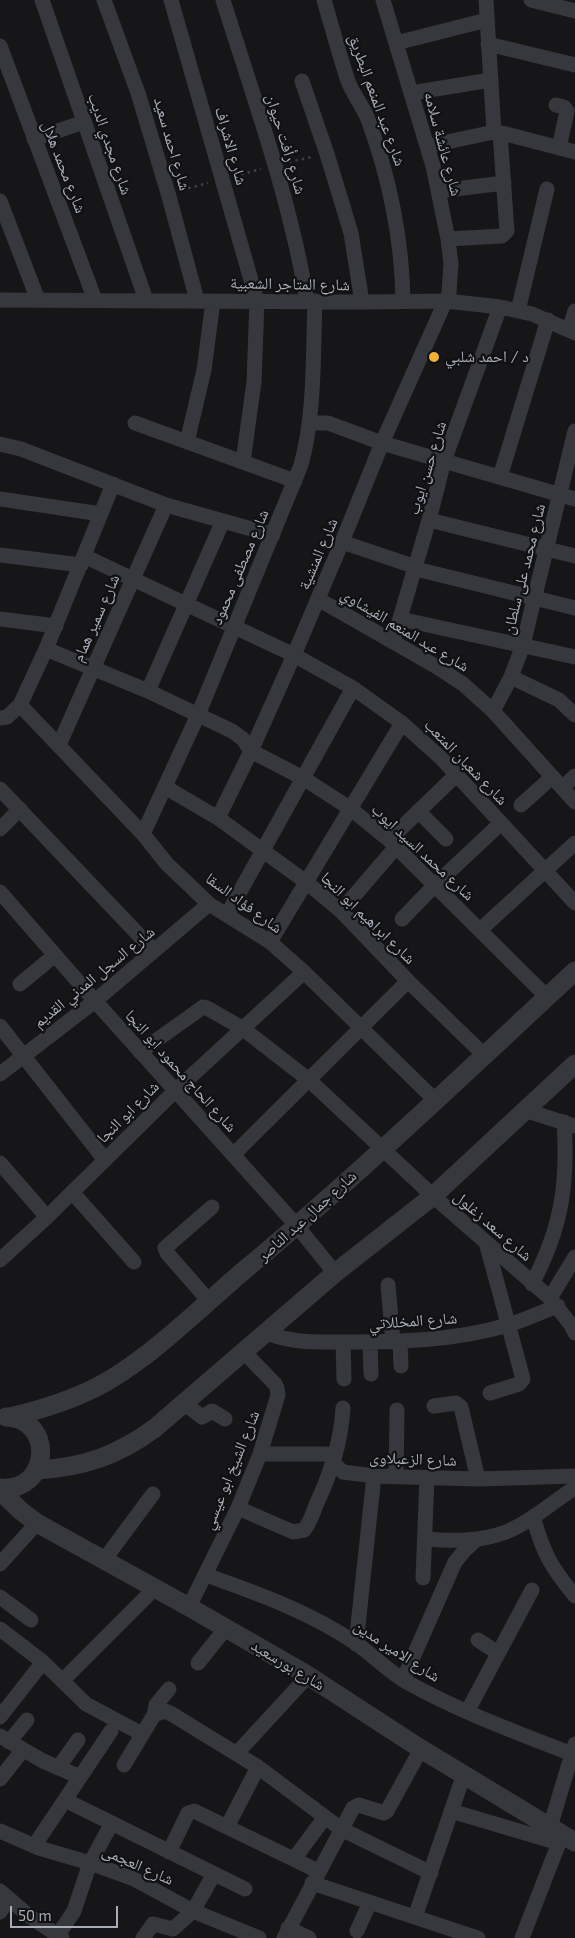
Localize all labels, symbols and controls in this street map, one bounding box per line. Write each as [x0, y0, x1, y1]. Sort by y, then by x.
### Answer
street label: شارع عبد المنعم البطريق [344, 31, 410, 169]
street label: شارع عائشة سلامه [420, 90, 466, 198]
street label: شارع مجدي الديب [84, 91, 136, 197]
street label: شارع رأفت حيوان [262, 91, 310, 197]
street label: شارع احمد سعيد [150, 95, 194, 193]
street label: شارع الاشراف [211, 105, 251, 187]
street label: شارع محمد هلال [38, 118, 90, 216]
street label: شارع المتاجر الشعبية [230, 273, 350, 295]
place label: د / احمد شلبي [445, 347, 529, 367]
marker: د / احمد شلبي [427, 350, 441, 364]
street label: شارع حسن ايوب [404, 419, 450, 517]
street label: شارع محمد على سلطان [498, 502, 550, 636]
street label: شارع مصطفى محمود [207, 507, 273, 627]
street label: شارع المنشية [294, 515, 342, 593]
street label: شارع سمير همام [68, 571, 124, 665]
street label: شارع عبد المنعم الفيشاوي [337, 584, 473, 676]
street label: شارع شعبان المتعب [420, 715, 512, 809]
street label: شارع محمد السيد ايوب [368, 799, 478, 905]
street label: شارع ابراهيم ابو النجا [317, 868, 419, 968]
street label: شارع فؤاد السقا [202, 869, 286, 937]
street label: شارع السجل المدني القديم [29, 922, 159, 1032]
street label: شارع الحاج محمود ابو النجا [121, 1006, 241, 1136]
street label: شارع ابو النجا [93, 1077, 163, 1147]
street label: شارع جمال عبد الناصر [253, 1166, 361, 1266]
street label: شارع سعد زغلول [450, 1187, 536, 1265]
street label: شارع المخللاتي [368, 1308, 458, 1334]
street label: شارع الشيخ ابو عيسي [198, 1408, 264, 1532]
street label: شارع الزعبلاوى [369, 1448, 457, 1470]
street label: شارع الامير مدين [350, 1616, 444, 1686]
street label: شارع بورسعيد [248, 1636, 328, 1694]
street label: شارع العجمى [99, 1841, 177, 1889]
scale bar [12, 1896, 120, 1928]
text: 50 m [18, 1906, 52, 1924]

